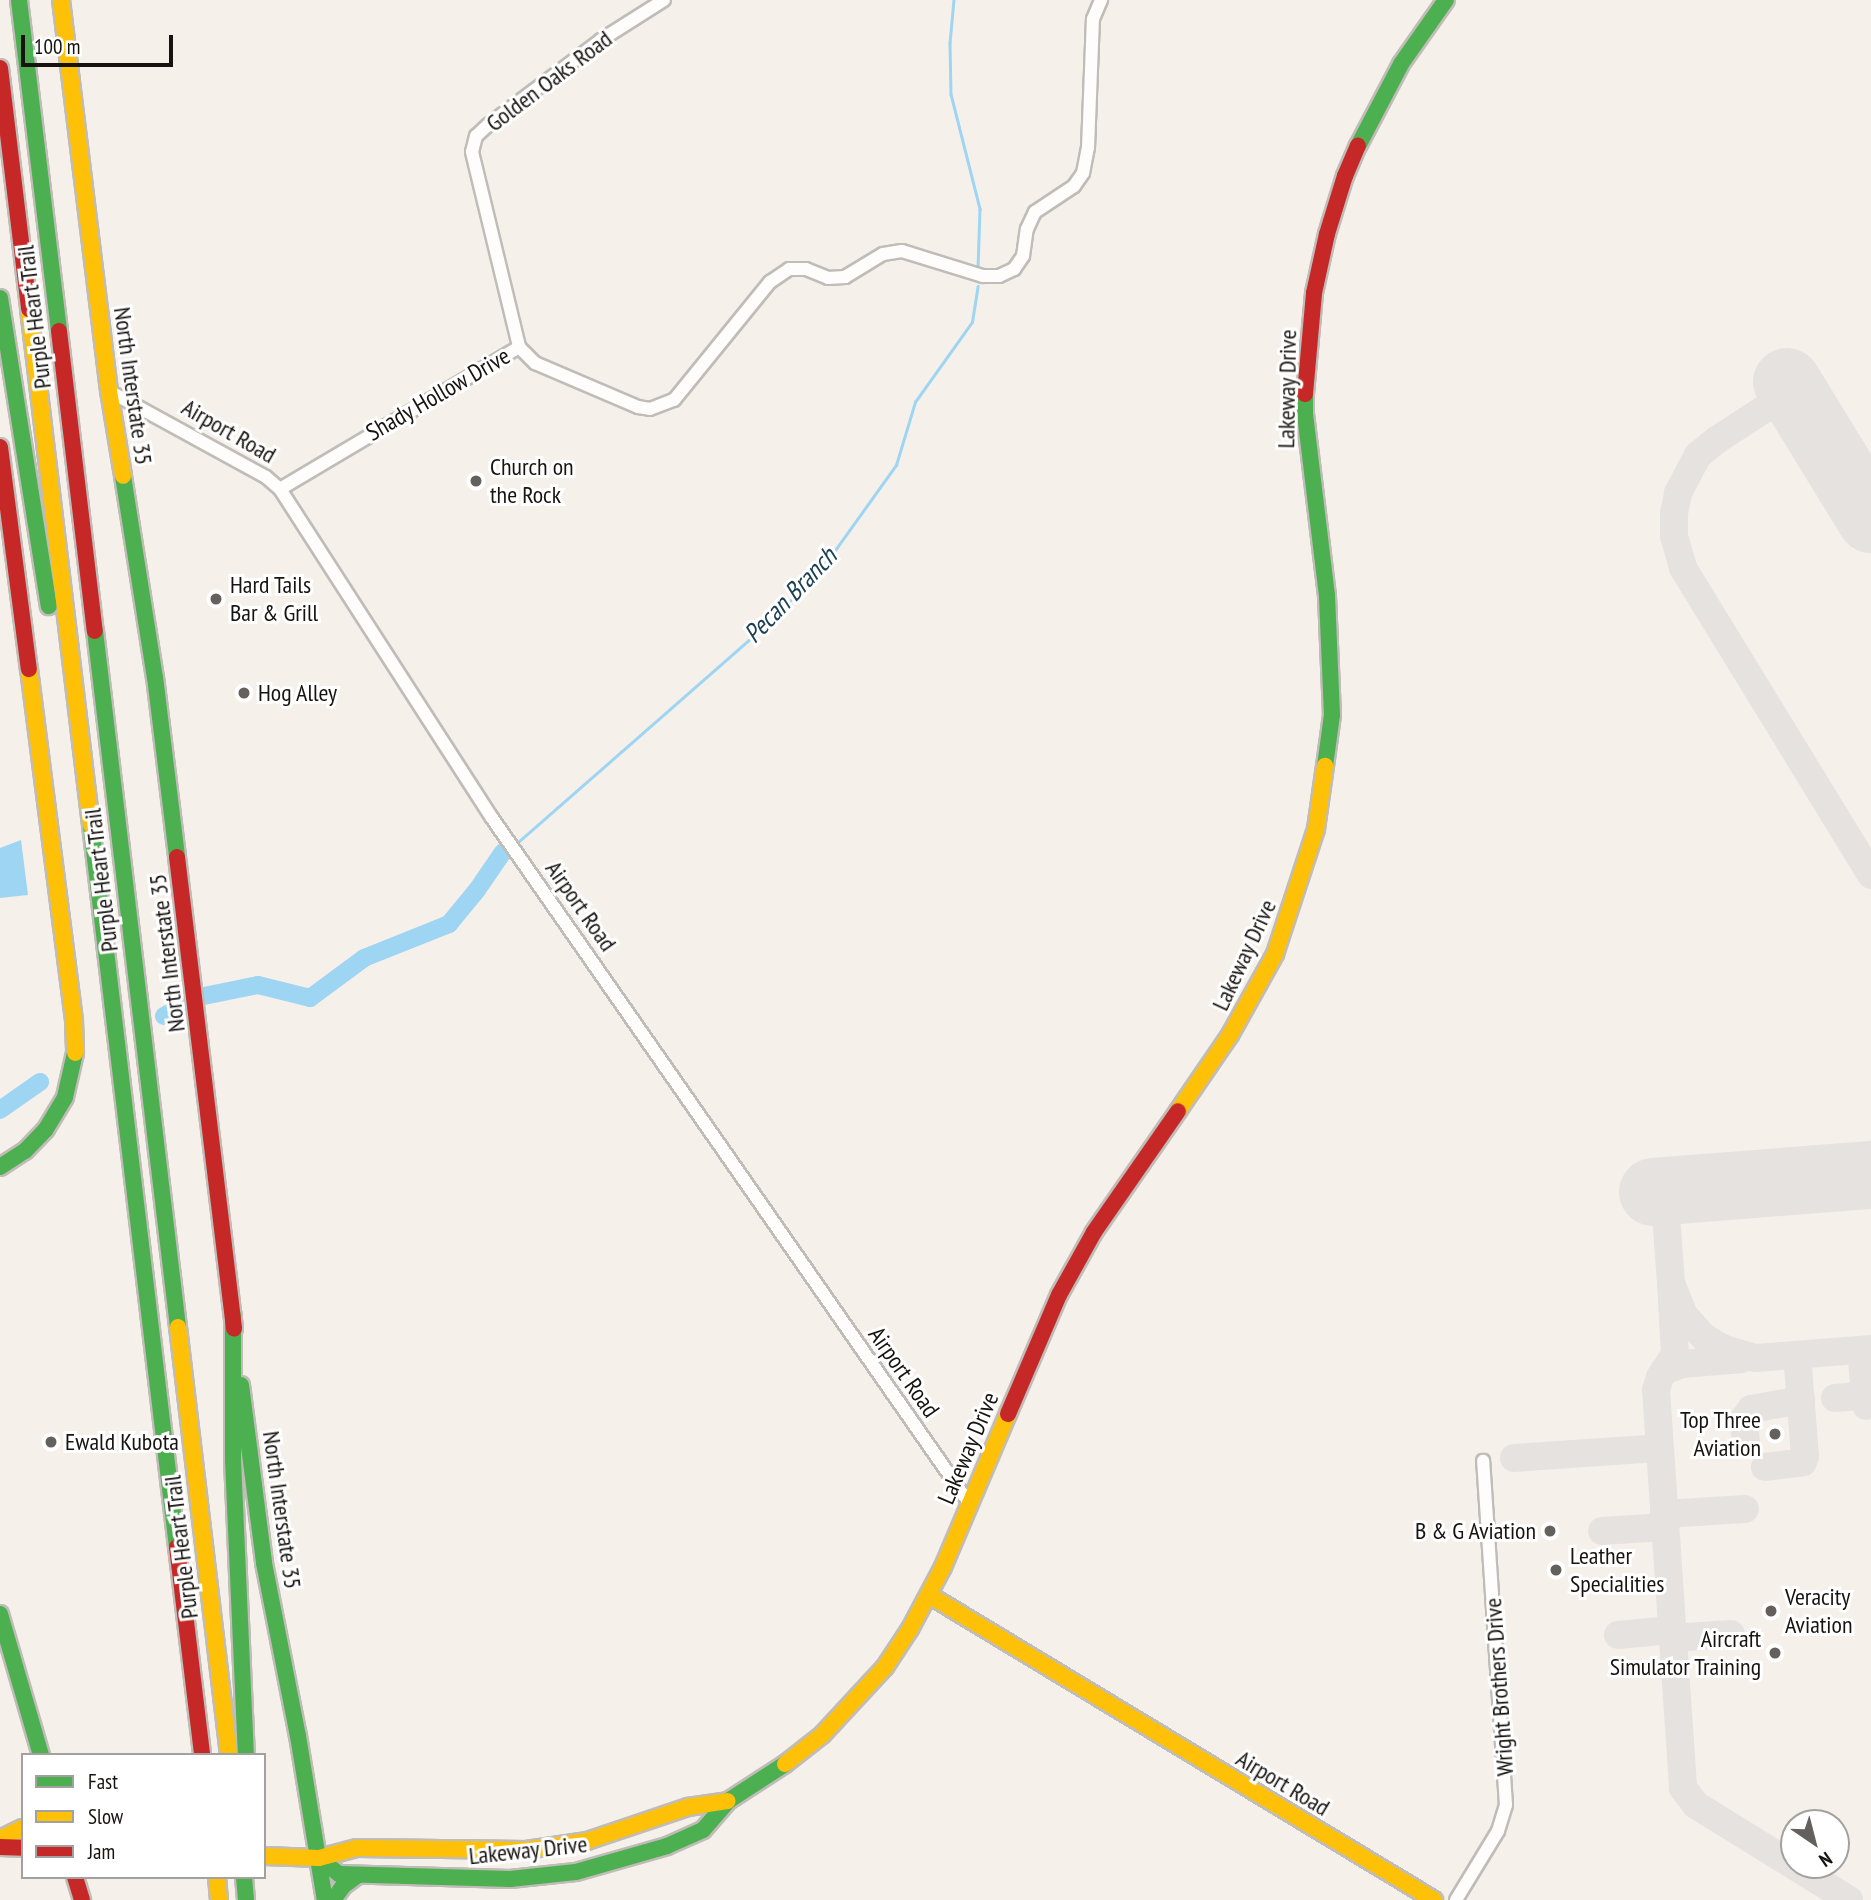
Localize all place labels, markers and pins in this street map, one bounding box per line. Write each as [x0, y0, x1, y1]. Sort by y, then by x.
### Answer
place label: Church on the Rock [490, 453, 574, 509]
marker: Church on the Rock [468, 473, 484, 489]
place label: Hard Tails Bar & Grill [230, 571, 318, 627]
marker: Hard Tails Bar & Grill [208, 591, 224, 607]
place label: Hog Alley [258, 679, 338, 707]
marker: Hog Alley [236, 685, 252, 701]
place label: Top Three Aviation [1679, 1406, 1761, 1462]
marker: Top Three Aviation [1767, 1426, 1783, 1442]
place label: Ewald Kubota [65, 1428, 179, 1456]
marker: Ewald Kubota [43, 1434, 59, 1450]
place label: B & G Aviation [1414, 1517, 1536, 1545]
marker: B & G Aviation [1542, 1523, 1558, 1539]
place label: Leather Specialities [1570, 1542, 1664, 1598]
marker: Leather Specialities [1548, 1562, 1564, 1578]
place label: Veracity Aviation [1785, 1583, 1852, 1639]
marker: Veracity Aviation [1763, 1603, 1779, 1619]
place label: Aircraft Simulator Training [1609, 1625, 1761, 1681]
marker: Aircraft Simulator Training [1767, 1645, 1783, 1661]

